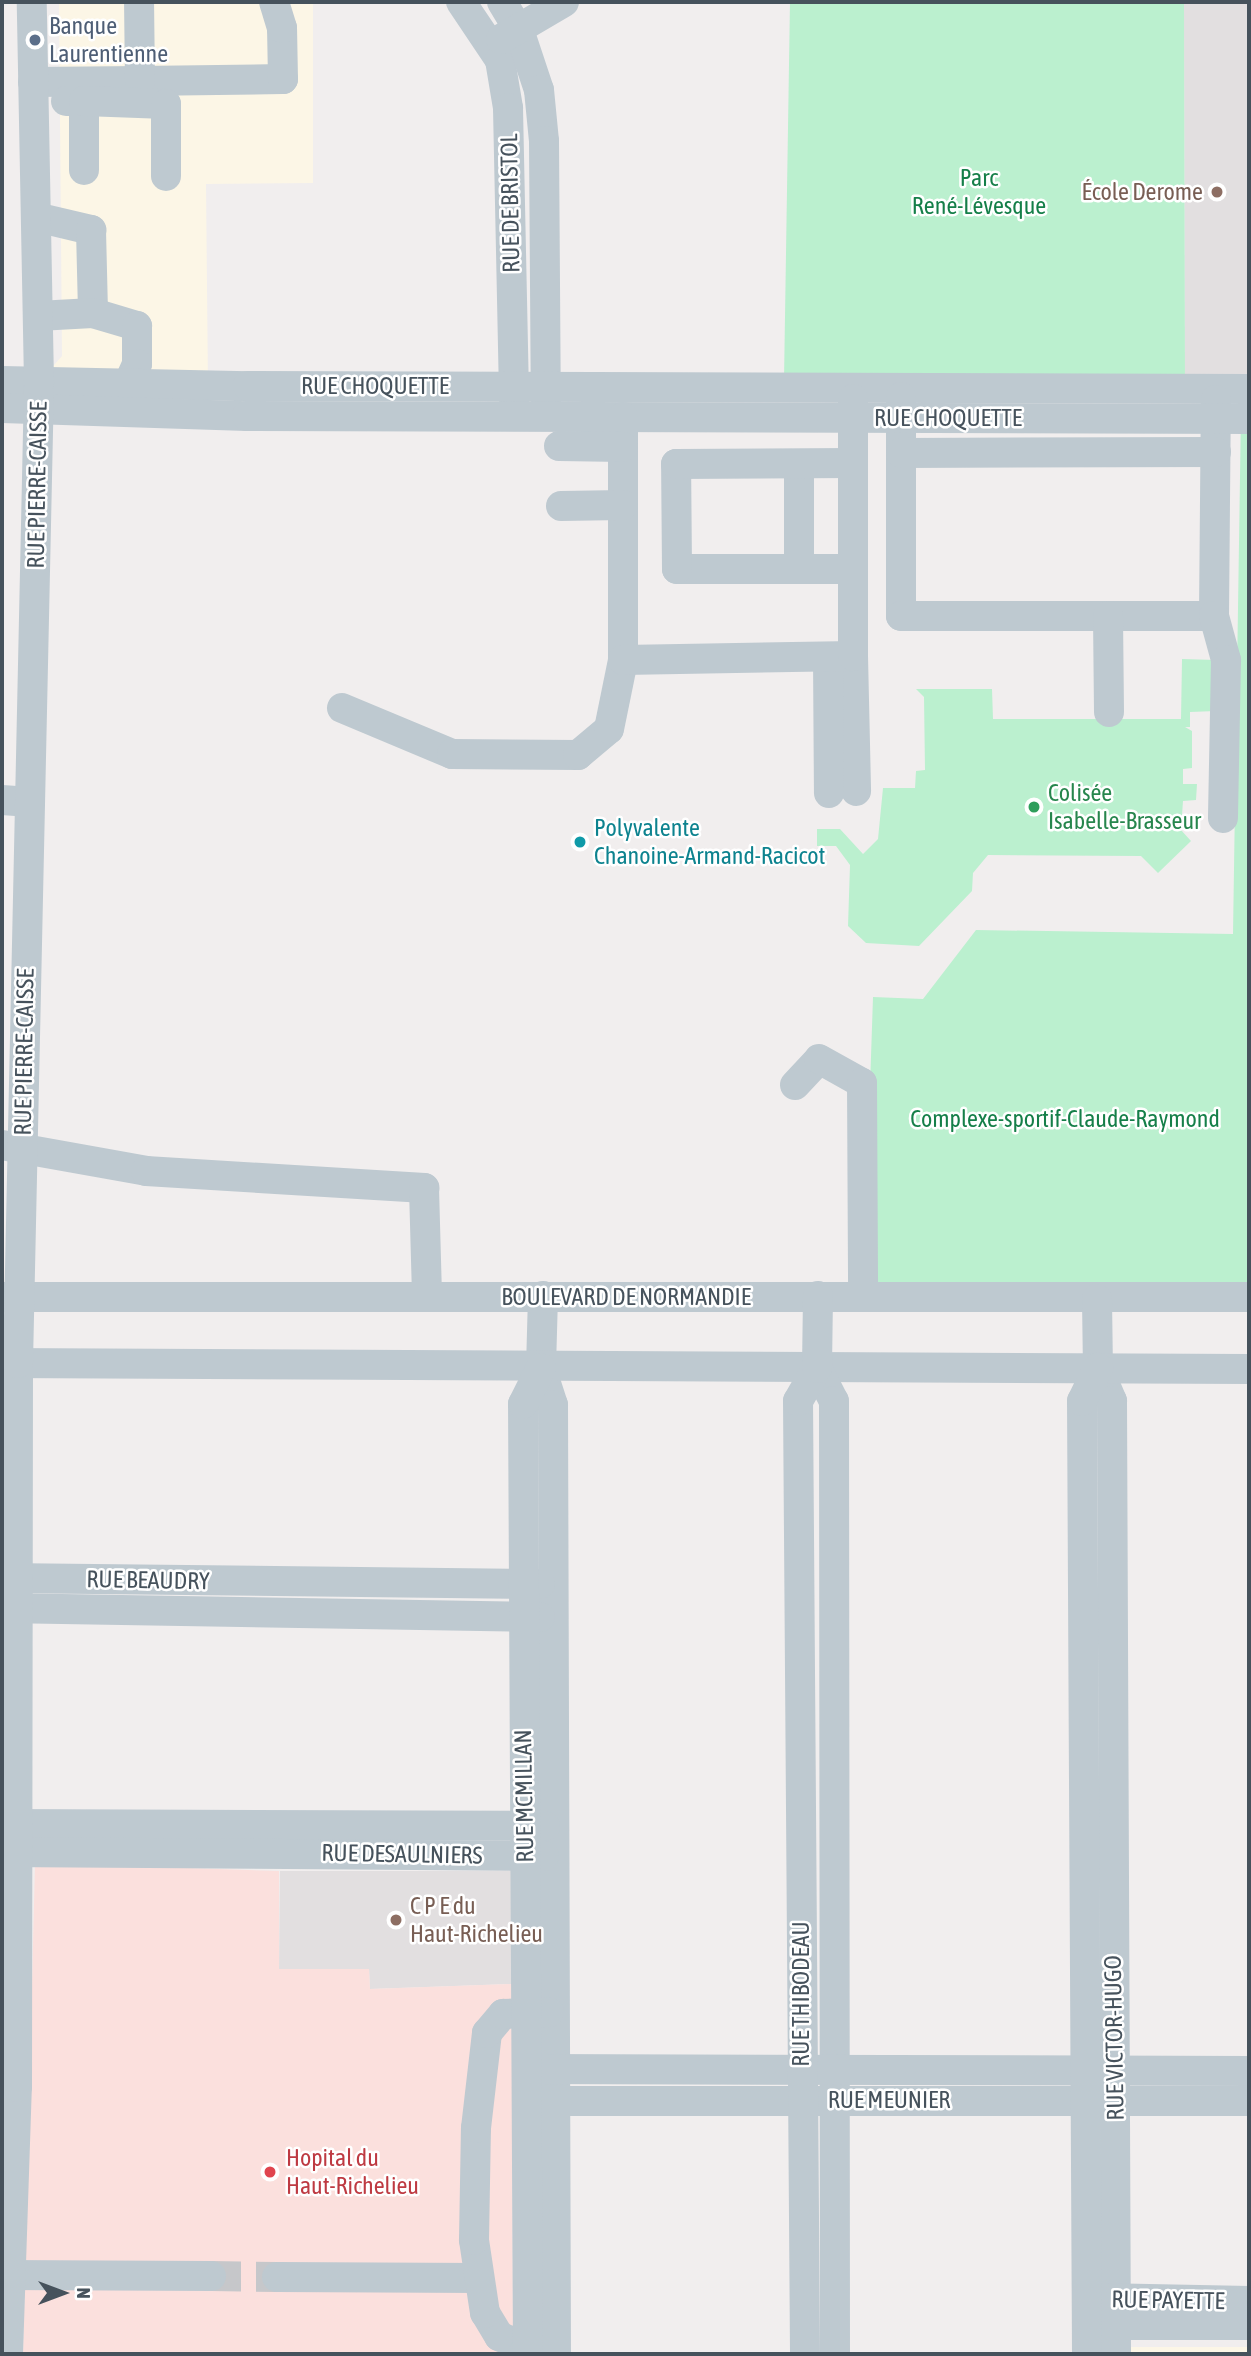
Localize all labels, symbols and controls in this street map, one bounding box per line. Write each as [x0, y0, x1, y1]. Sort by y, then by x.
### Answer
place label: Banque Laurentienne [49, 12, 168, 68]
marker: Banque Laurentienne [27, 32, 43, 48]
street label: RUE DE BRISTOL [494, 133, 526, 273]
park label: Parc René-Lévesque [912, 164, 1046, 220]
place label: École Derome [1081, 178, 1203, 206]
marker: École Derome [1209, 184, 1225, 200]
street label: RUE CHOQUETTE [301, 372, 449, 400]
street label: RUE PIERRE-CAISSE [21, 401, 53, 569]
street label: RUE CHOQUETTE [874, 404, 1022, 432]
place label: Colisée Isabelle-Brasseur [1048, 779, 1201, 835]
marker: Colisée Isabelle-Brasseur [1026, 799, 1042, 815]
place label: Polyvalente Chanoine-Armand-Racicot [594, 814, 826, 870]
marker: Polyvalente Chanoine-Armand-Racicot [572, 834, 588, 850]
street label: RUE PIERRE-CAISSE [8, 968, 40, 1136]
park label: Complexe-sportif-Claude-Raymond [910, 1105, 1220, 1133]
street label: BOULEVARD DE NORMANDIE [501, 1283, 751, 1311]
street label: RUE BEAUDRY [86, 1565, 210, 1595]
street label: RUE MCMILLAN [508, 1729, 540, 1863]
street label: RUE DESAULNIERS [321, 1838, 483, 1870]
place label: C P E du Haut-Richelieu [410, 1892, 543, 1948]
marker: C P E du Haut-Richelieu [388, 1912, 404, 1928]
street label: RUE THIBODEAU [787, 1921, 815, 2067]
street label: RUE VICTOR-HUGO [1098, 1955, 1130, 2121]
street label: RUE MEUNIER [828, 2086, 950, 2114]
place label: Hopital du Haut-Richelieu [286, 2144, 419, 2200]
marker: Hopital du Haut-Richelieu [260, 2162, 280, 2182]
north arrow [28, 2258, 98, 2328]
street label: RUE PAYETTE [1111, 2285, 1225, 2315]
text: N [73, 2287, 95, 2299]

